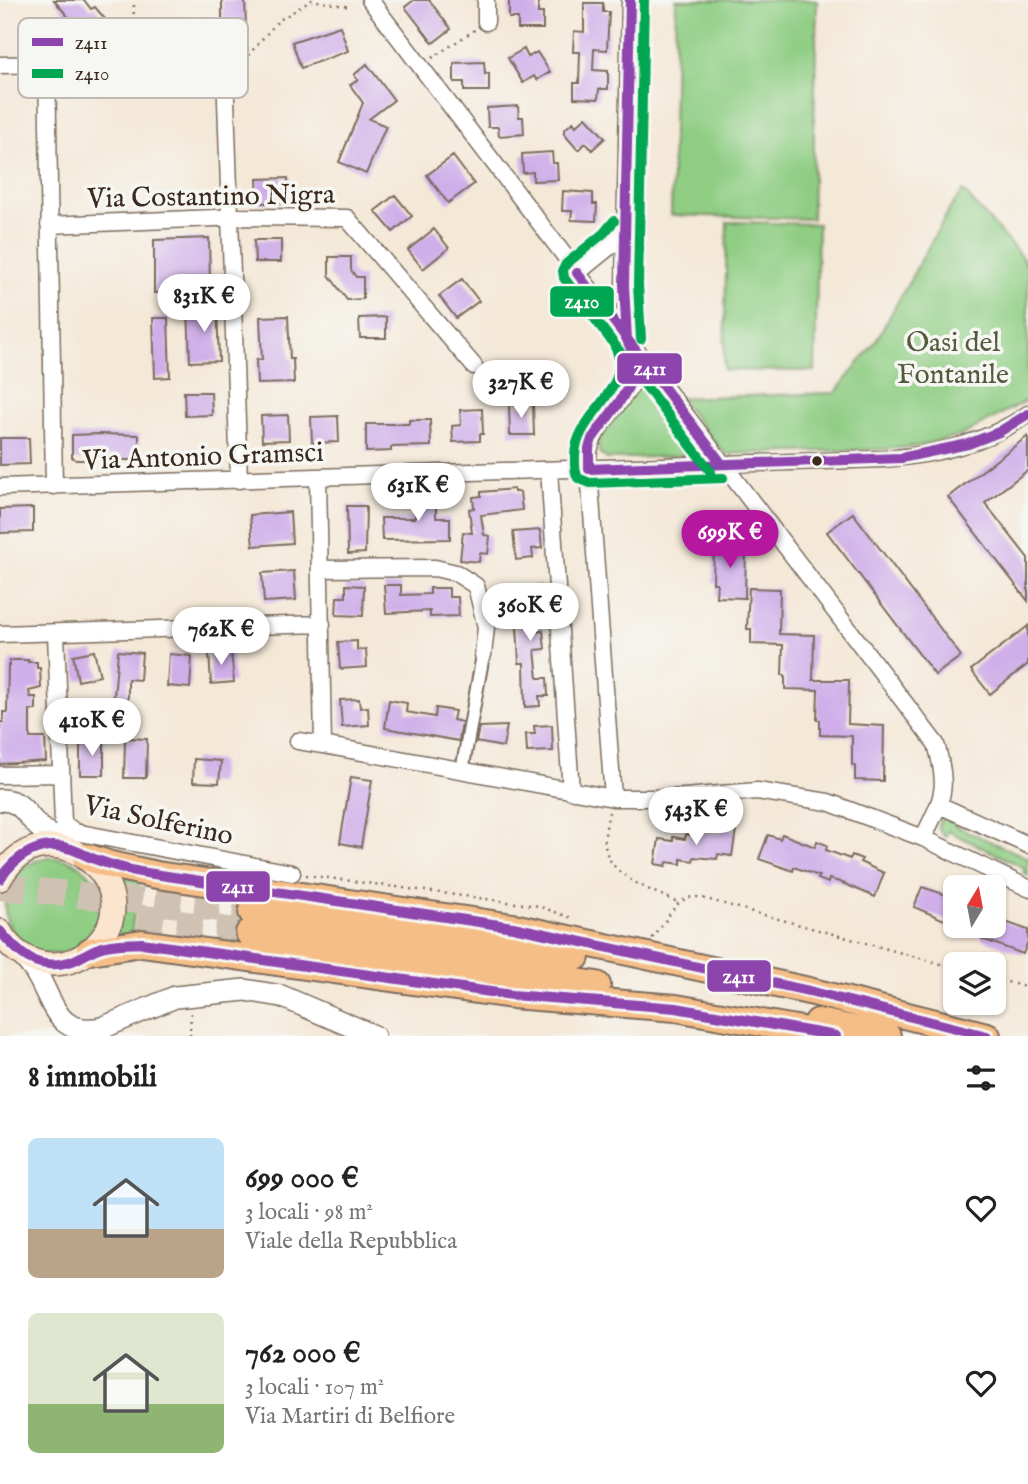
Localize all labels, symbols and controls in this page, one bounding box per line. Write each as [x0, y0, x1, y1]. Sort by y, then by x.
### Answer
legend [18, 18, 248, 98]
text: z411 [75, 32, 107, 56]
text: z410 [75, 63, 109, 87]
street label: Via Costantino Nigra [86, 178, 336, 217]
pin: 831K € [147, 274, 261, 334]
text: 831K € [173, 282, 235, 311]
line badge: z410 [549, 285, 615, 318]
text: z410 [565, 291, 599, 315]
park label: Oasi del Fontanile [897, 326, 1009, 393]
line badge: z411 [616, 352, 683, 385]
text: z411 [634, 358, 666, 382]
pin: 327K € [464, 360, 578, 420]
text: 327K € [488, 368, 554, 397]
street label: Via Antonio Gramsci [81, 436, 324, 479]
unlabelled marker [810, 454, 824, 468]
pin: 631K € [361, 463, 475, 523]
text: 631K € [387, 471, 449, 500]
pin: 699K € [673, 510, 787, 570]
text: 699K € [698, 518, 762, 547]
pin: 360K € [473, 584, 587, 643]
text: 360K € [498, 591, 562, 620]
pin: 762K € [164, 608, 278, 667]
text: 762K € [188, 615, 254, 644]
pin: 410K € [35, 698, 149, 758]
text: 410K € [59, 706, 125, 735]
street label: Via Solferino [80, 788, 236, 854]
pin: 543K € [639, 788, 753, 847]
text: 543K € [664, 795, 728, 824]
line badge: z411 [205, 870, 271, 903]
north arrow [943, 875, 1006, 938]
map controls [943, 875, 1006, 1015]
text: z411 [222, 876, 254, 900]
button: layers [943, 952, 1006, 1015]
line badge: z411 [706, 959, 772, 993]
text: z411 [723, 966, 755, 990]
text: 8 immobili [28, 1059, 157, 1097]
icon: filters [962, 1059, 1000, 1097]
text: 699 000 € [245, 1160, 359, 1198]
icon: home [84, 1166, 168, 1250]
icon: heart [962, 1189, 1000, 1227]
text: 3 locali · 98 m² [245, 1198, 373, 1227]
text: Viale della Repubblica [245, 1227, 457, 1256]
text: 762 000 € [245, 1335, 361, 1373]
icon: home [84, 1341, 168, 1425]
icon: heart [962, 1364, 1000, 1402]
text: 3 locali · 107 m² [245, 1373, 384, 1402]
text: Via Martiri di Belfiore [245, 1402, 455, 1431]

